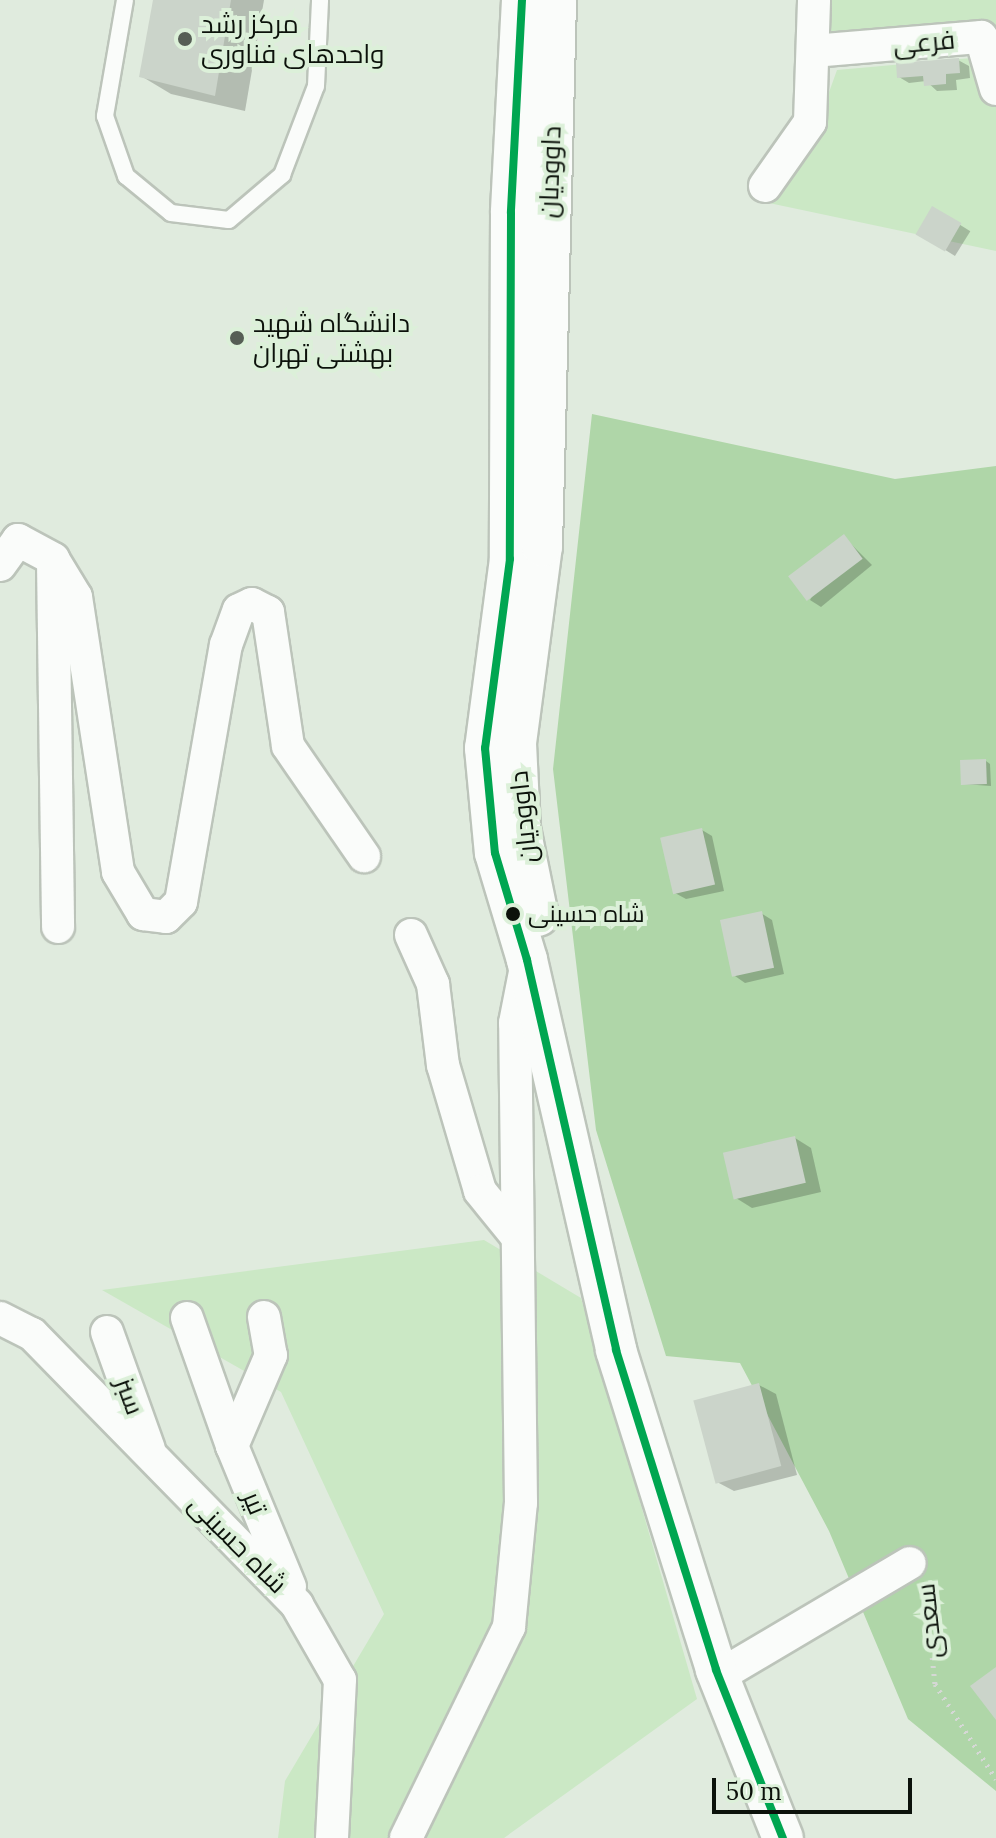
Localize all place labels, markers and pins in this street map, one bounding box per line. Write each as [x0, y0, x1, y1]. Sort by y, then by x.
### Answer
place label: مرکز رشد واحدهای فناوری [201, 8, 384, 70]
marker: مرکز رشد واحدهای فناوری [176, 30, 194, 48]
place label: دانشگاه شهید بهشتی تهران [253, 307, 410, 368]
marker: دانشگاه شهید بهشتی تهران [228, 329, 246, 347]
place label: شاه حسینی [528, 900, 645, 928]
marker: شاه حسینی [505, 906, 521, 922]

